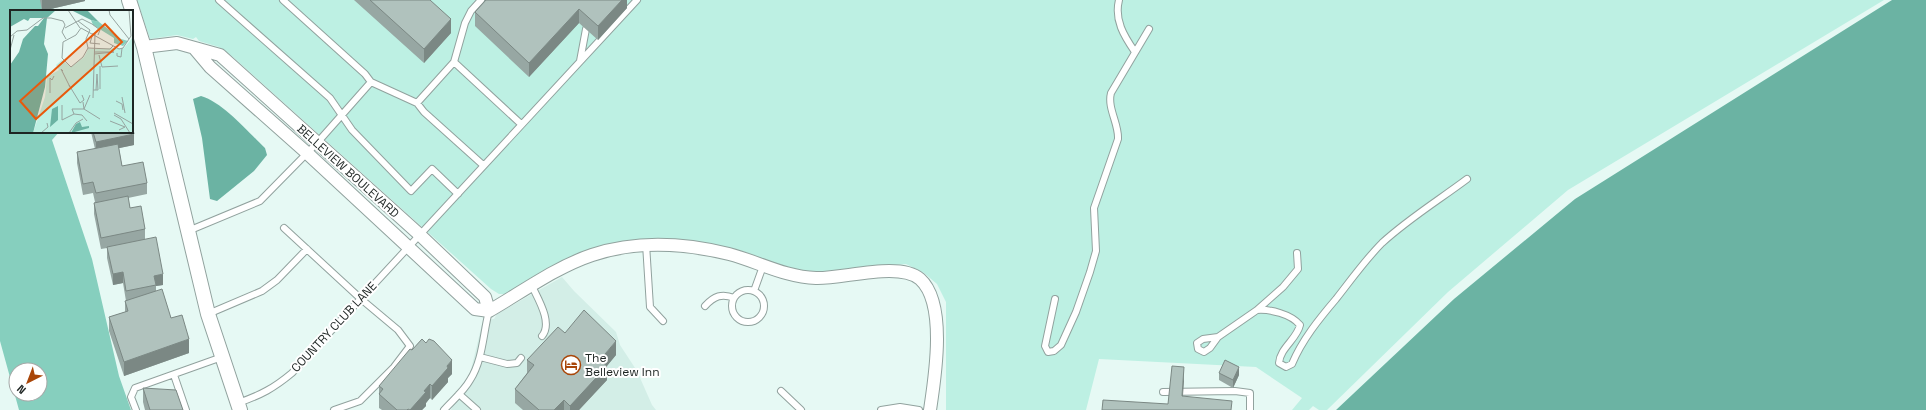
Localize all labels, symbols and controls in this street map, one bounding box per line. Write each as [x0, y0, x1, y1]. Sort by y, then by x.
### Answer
inset map [10, 10, 133, 133]
street label: BELLEVIEW BOULEVARD [293, 121, 403, 221]
street label: COUNTRY CLUB LANE [288, 278, 380, 376]
place label: The Belleview Inn [585, 350, 660, 380]
hotel icon: The Belleview Inn [560, 354, 582, 376]
north arrow [8, 362, 48, 402]
text: N [14, 382, 29, 397]

